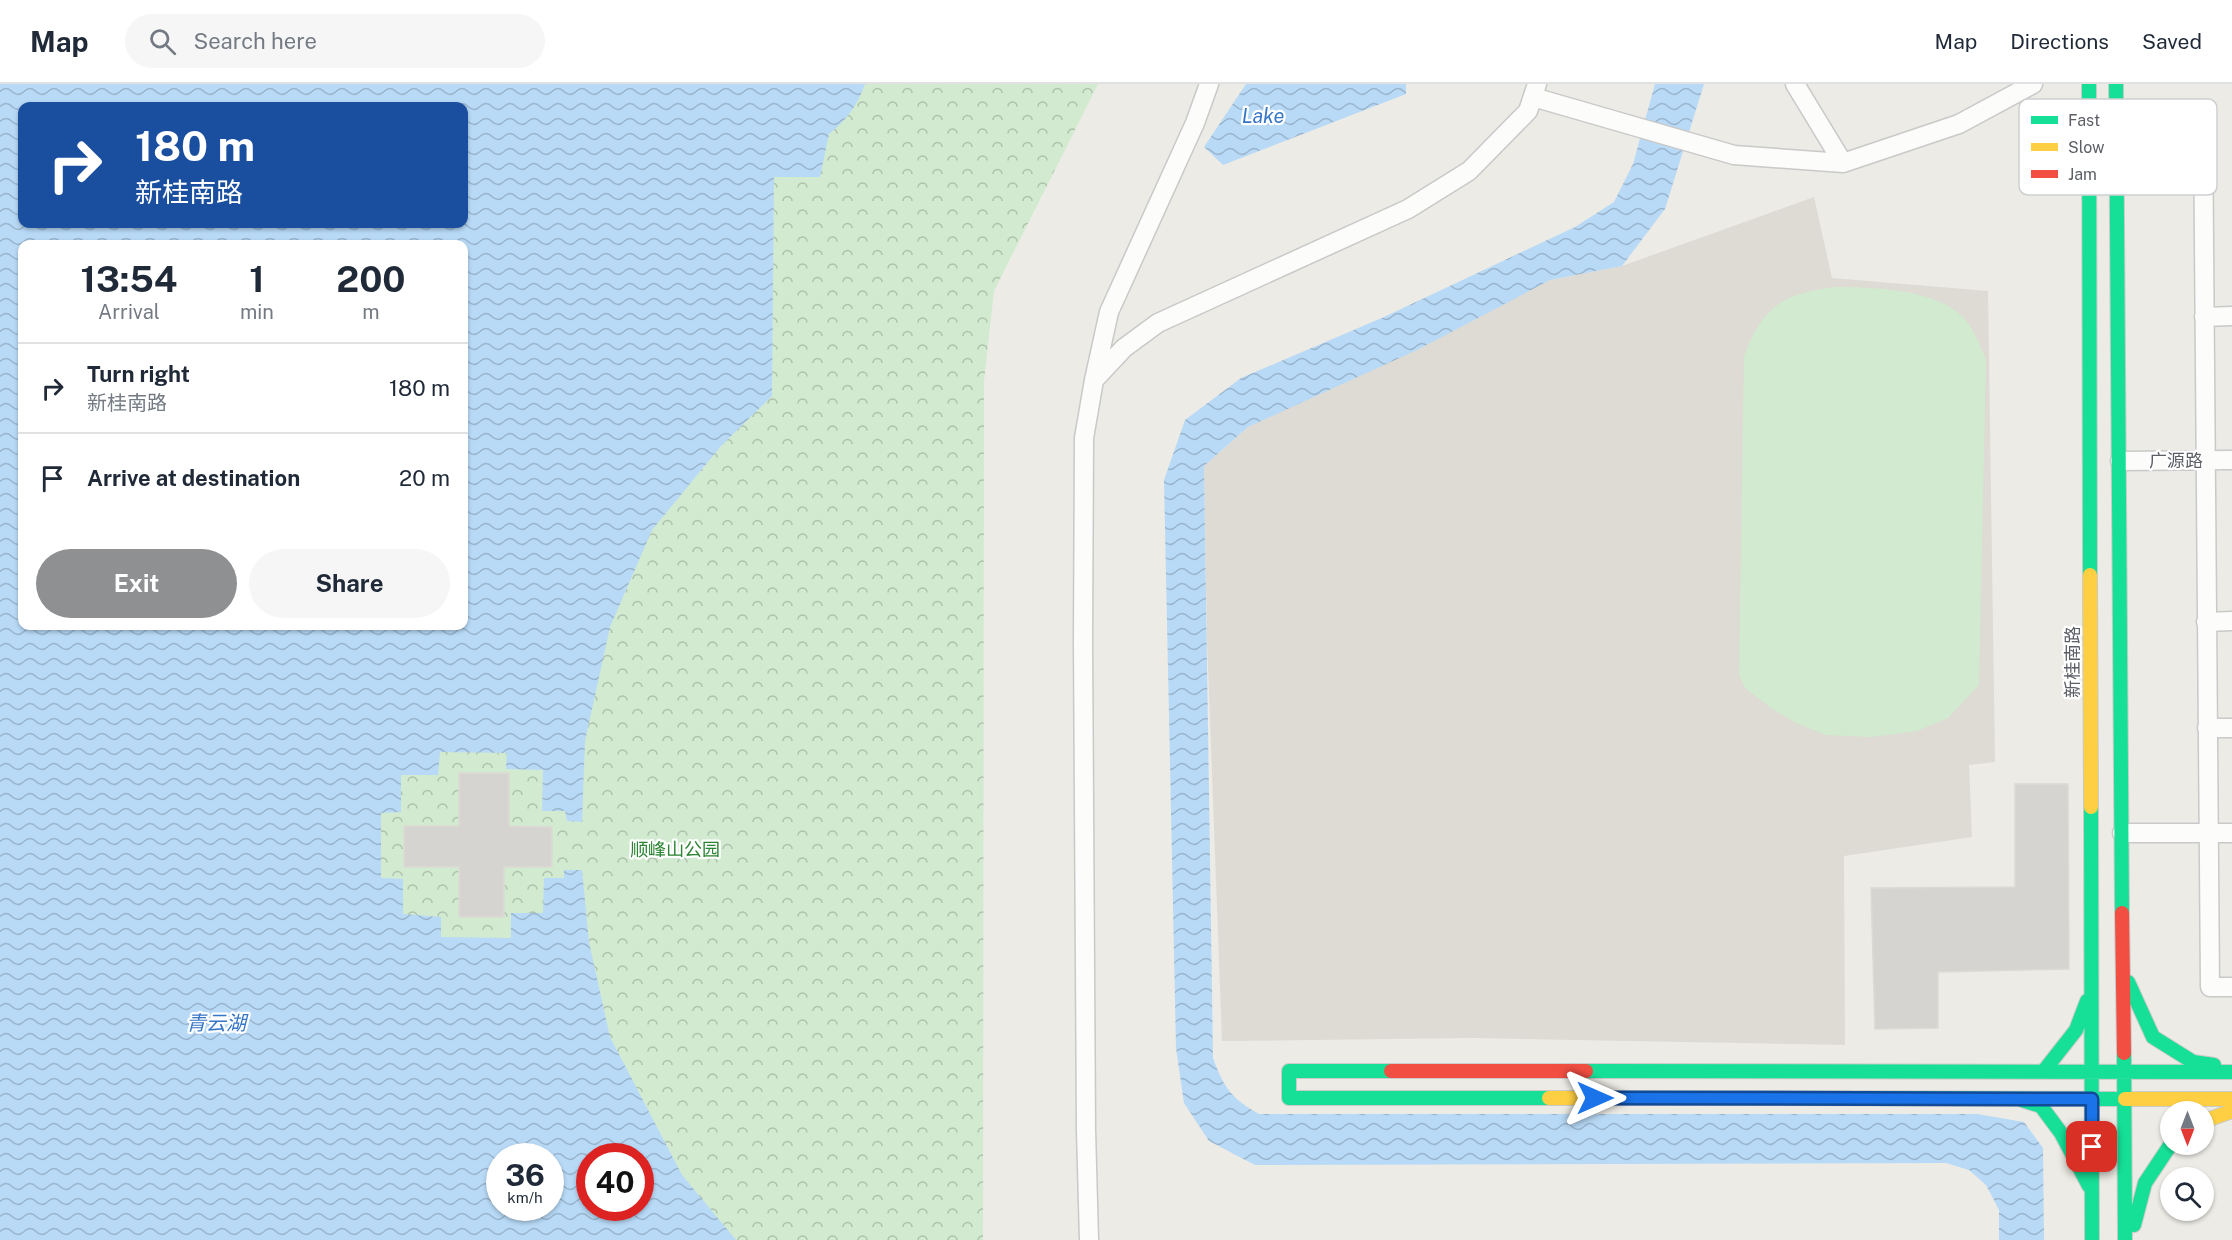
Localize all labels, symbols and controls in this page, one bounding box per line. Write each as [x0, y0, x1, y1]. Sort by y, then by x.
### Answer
search box [125, 14, 545, 68]
text: Map [30, 25, 89, 58]
icon: search [146, 25, 179, 58]
text: Search here [194, 28, 317, 54]
text: Map [1935, 29, 1977, 54]
text: Directions [2010, 29, 2109, 54]
text: Saved [2142, 29, 2202, 54]
legend [2019, 99, 2217, 195]
water label: Lake [1242, 104, 1284, 128]
text: Fast [2068, 111, 2100, 130]
text: 180 m [135, 121, 255, 170]
icon: right [36, 126, 114, 204]
text: Slow [2068, 138, 2105, 157]
text: Jam [2068, 165, 2097, 184]
text: 新桂南路 [135, 176, 243, 208]
text: 13:54 [80, 258, 177, 300]
text: 1 [249, 258, 265, 300]
text: 200 [336, 258, 406, 300]
text: Arrival [98, 300, 160, 324]
text: min [240, 300, 274, 324]
text: m [362, 300, 380, 324]
text: Turn right [87, 361, 190, 387]
icon: right [36, 372, 69, 405]
text: 180 m [389, 375, 450, 401]
text: 新桂南路 [87, 391, 167, 415]
street label: 广源路 [2149, 450, 2203, 471]
icon: arrive [36, 462, 69, 495]
text: Arrive at destination [87, 465, 300, 491]
text: 20 m [399, 465, 450, 491]
button: Exit [36, 549, 237, 618]
button: Share [249, 549, 450, 618]
street label: 新桂南路 [2062, 626, 2083, 698]
park label: 顺峰山公园 [630, 839, 720, 860]
water label: 青云湖 [186, 1011, 249, 1035]
position arrow [1563, 1066, 1627, 1130]
north arrow [2160, 1101, 2214, 1155]
map controls [2160, 1101, 2214, 1221]
pin [2066, 1121, 2117, 1172]
icon: arrive [2075, 1130, 2108, 1163]
speed limit sign: 40 [576, 1143, 654, 1221]
text: 36 [505, 1157, 545, 1193]
button: search [2160, 1167, 2214, 1221]
text: km/h [507, 1189, 543, 1206]

